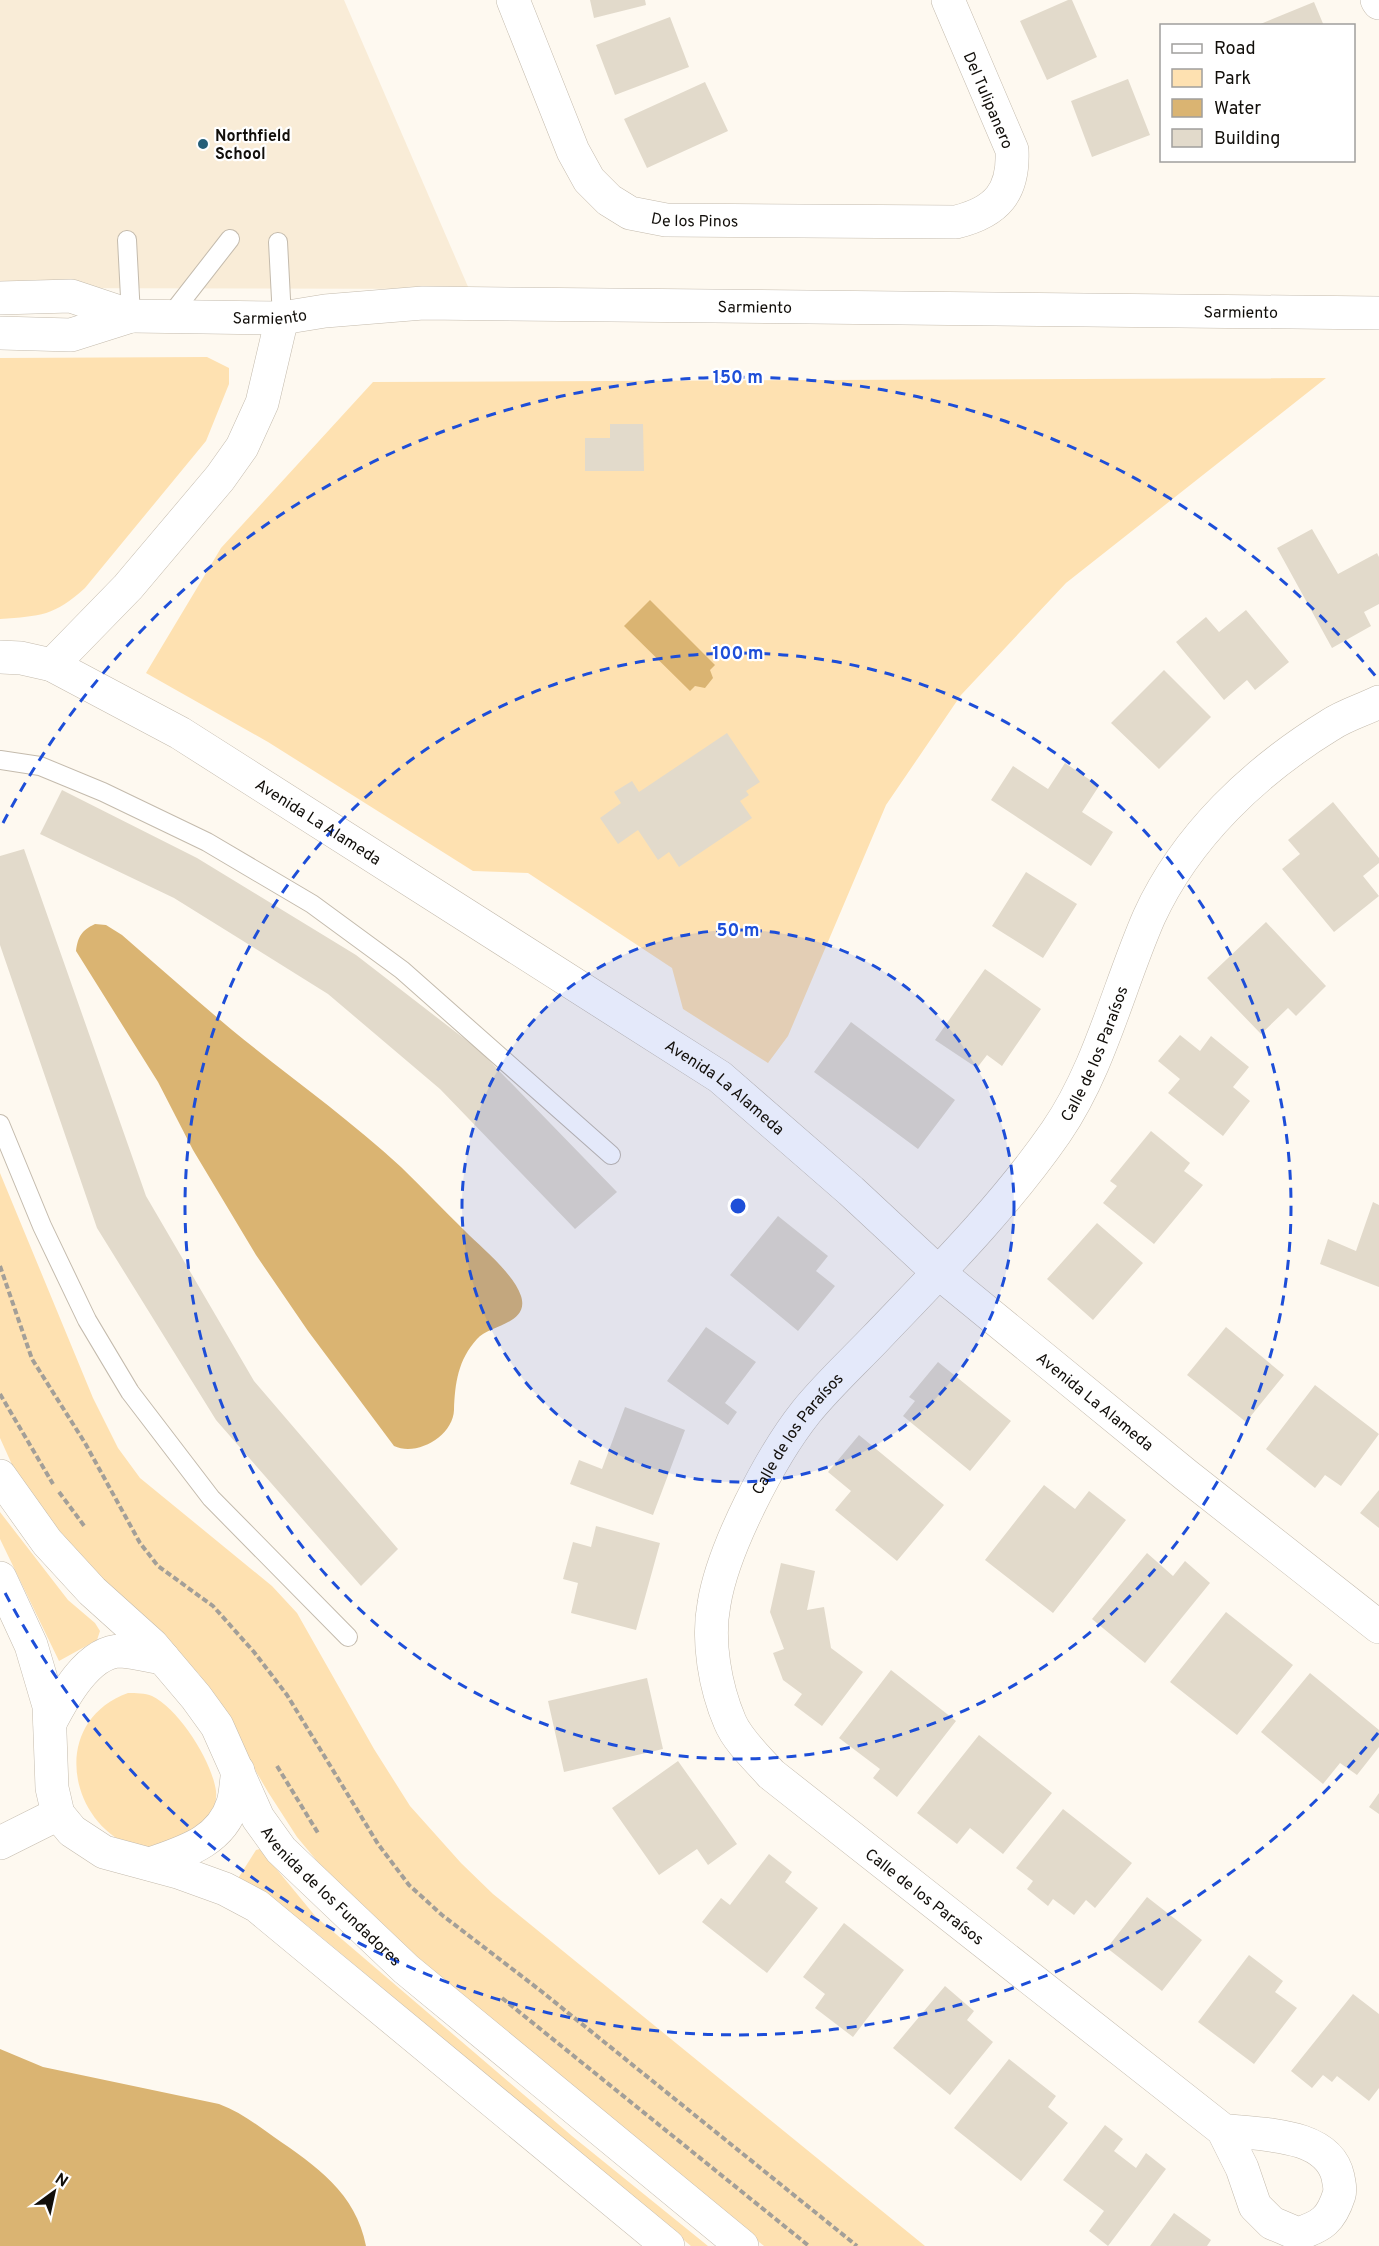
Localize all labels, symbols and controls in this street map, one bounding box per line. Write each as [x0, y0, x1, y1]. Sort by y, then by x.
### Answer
legend [1160, 24, 1355, 162]
text: Road [1214, 38, 1256, 61]
street label: Del Tulipanero [958, 49, 1017, 152]
text: Park [1214, 68, 1251, 91]
text: Water [1214, 98, 1261, 121]
place label: Northfield School [215, 127, 291, 165]
text: Building [1214, 128, 1280, 151]
marker: Northfield School [196, 137, 210, 151]
street label: De los Pinos [649, 209, 738, 232]
street label: Sarmiento [717, 298, 792, 319]
street label: Sarmiento [1203, 303, 1278, 324]
street label: Sarmiento [232, 306, 309, 330]
text: 150 m [713, 367, 763, 390]
text: 100 m [712, 643, 764, 666]
street label: Avenida La Alameda [251, 775, 384, 870]
text: 50 m [716, 920, 760, 943]
street label: Calle de los Paraísos [1057, 984, 1133, 1126]
street label: Avenida La Alameda [661, 1037, 788, 1140]
centre of rings [728, 1196, 748, 1216]
street label: Avenida La Alameda [1032, 1349, 1157, 1456]
street label: Calle de los Paraísos [748, 1369, 848, 1498]
street label: Avenida de los Fundadores [255, 1823, 405, 1971]
street label: Calle de los Paraísos [860, 1845, 987, 1950]
north arrow [24, 2162, 84, 2222]
text: N [51, 2170, 71, 2193]

